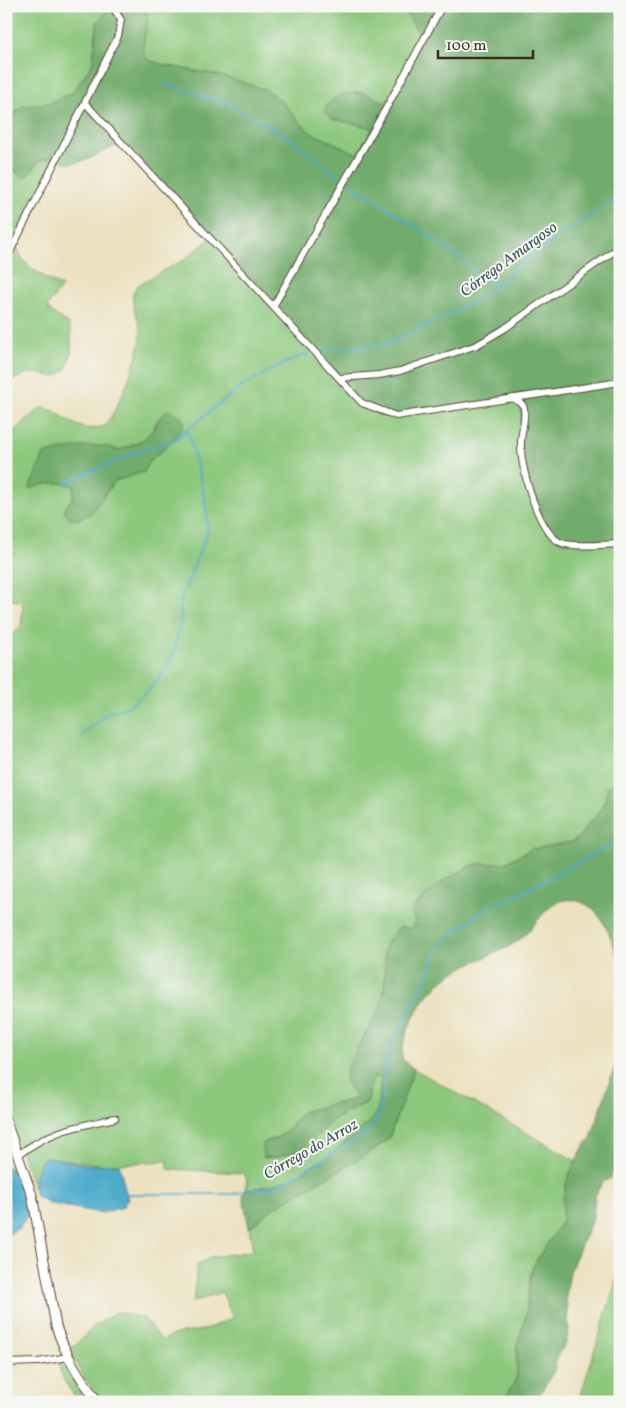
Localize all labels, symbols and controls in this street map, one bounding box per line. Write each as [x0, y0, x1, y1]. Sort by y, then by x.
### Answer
scale bar [438, 28, 534, 60]
text: 100 m [446, 36, 486, 57]
water label: Córrego Amargoso [456, 217, 563, 303]
water label: Córrego do Arroz [260, 1114, 363, 1186]

